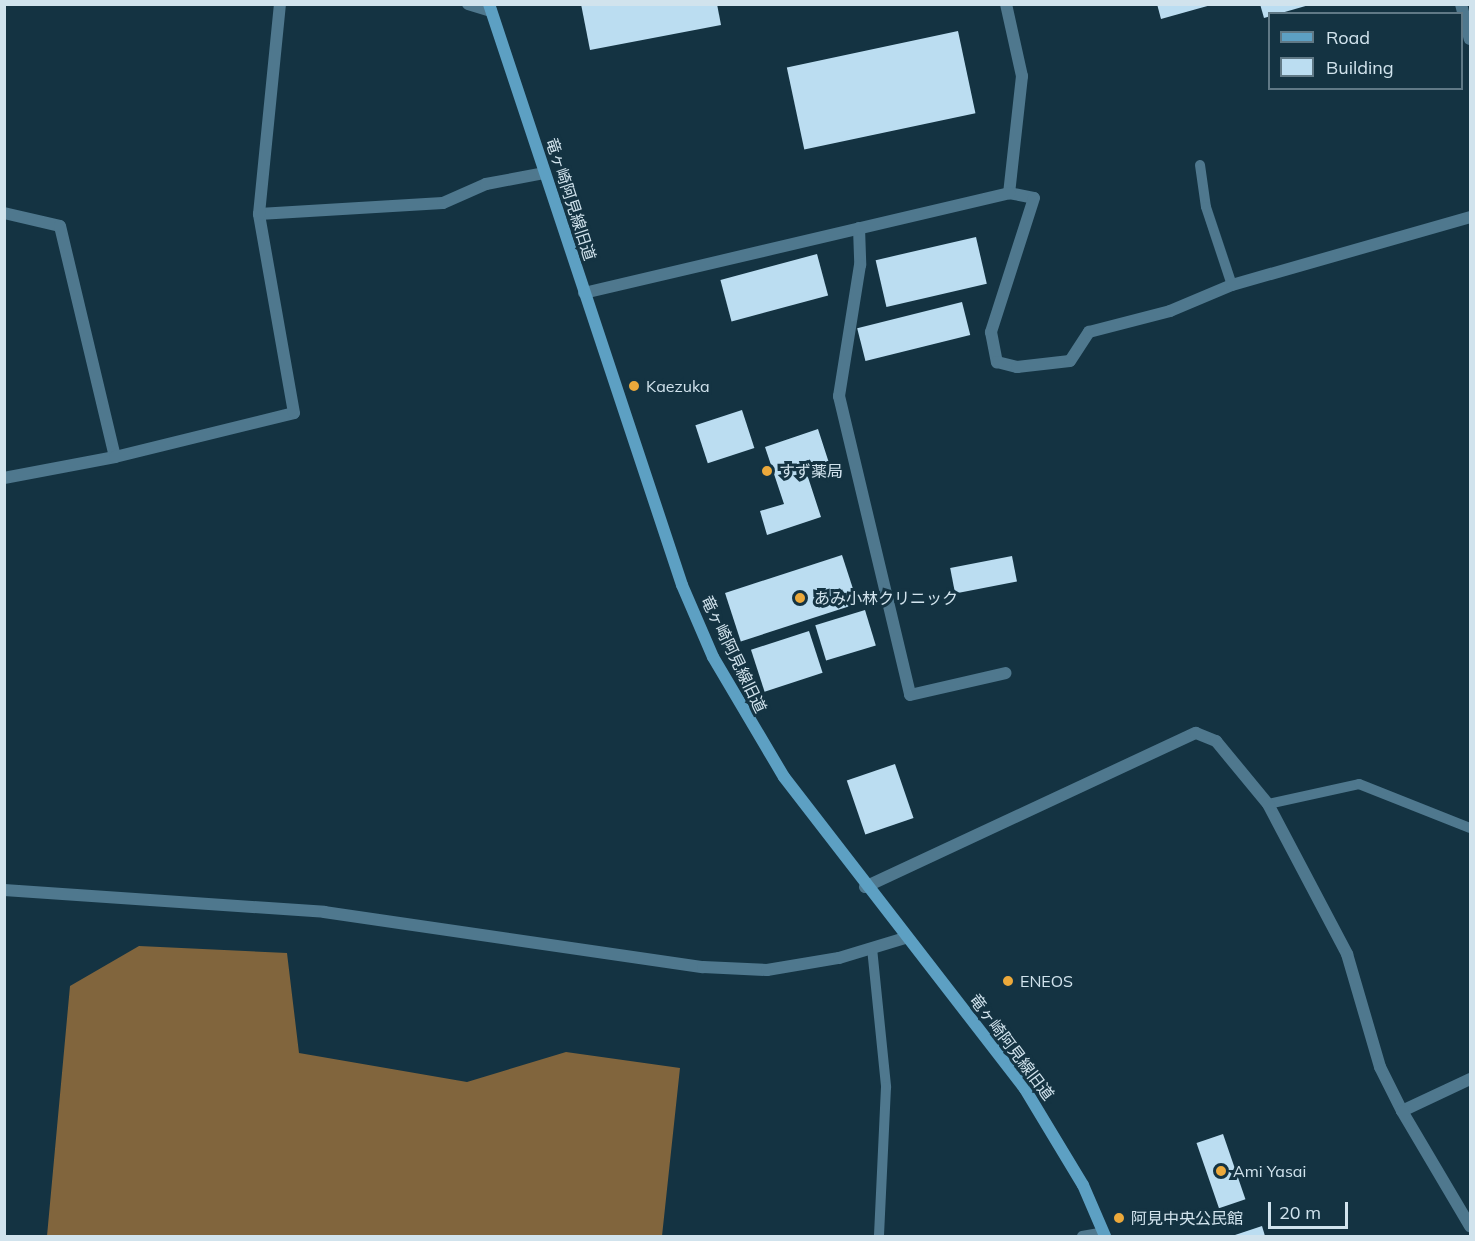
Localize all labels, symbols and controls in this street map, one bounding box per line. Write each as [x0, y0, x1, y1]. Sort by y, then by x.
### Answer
legend [1268, 12, 1463, 90]
text: Road [1326, 26, 1370, 49]
text: Building [1326, 56, 1394, 79]
street label: 竜ヶ崎阿見線旧道 [542, 135, 600, 263]
place label: Kaezuka [646, 376, 710, 396]
marker: Kaezuka [627, 379, 641, 393]
place label: すず薬局 [779, 461, 843, 481]
marker: すず薬局 [760, 464, 774, 478]
place label: あみ小林クリニック [814, 588, 958, 608]
marker: あみ小林クリニック [791, 589, 809, 607]
street label: 竜ヶ崎阿見線旧道 [697, 592, 771, 716]
place label: ENEOS [1020, 971, 1073, 991]
marker: ENEOS [1001, 974, 1015, 988]
street label: 竜ヶ崎阿見線旧道 [966, 990, 1058, 1104]
place label: Ami Yasai [1233, 1161, 1306, 1181]
marker: Ami Yasai [1214, 1164, 1228, 1178]
scale bar [1271, 1190, 1350, 1228]
text: 20 m [1279, 1201, 1321, 1224]
place label: 阿見中央公民館 [1131, 1208, 1243, 1228]
marker: 阿見中央公民館 [1112, 1211, 1126, 1225]

